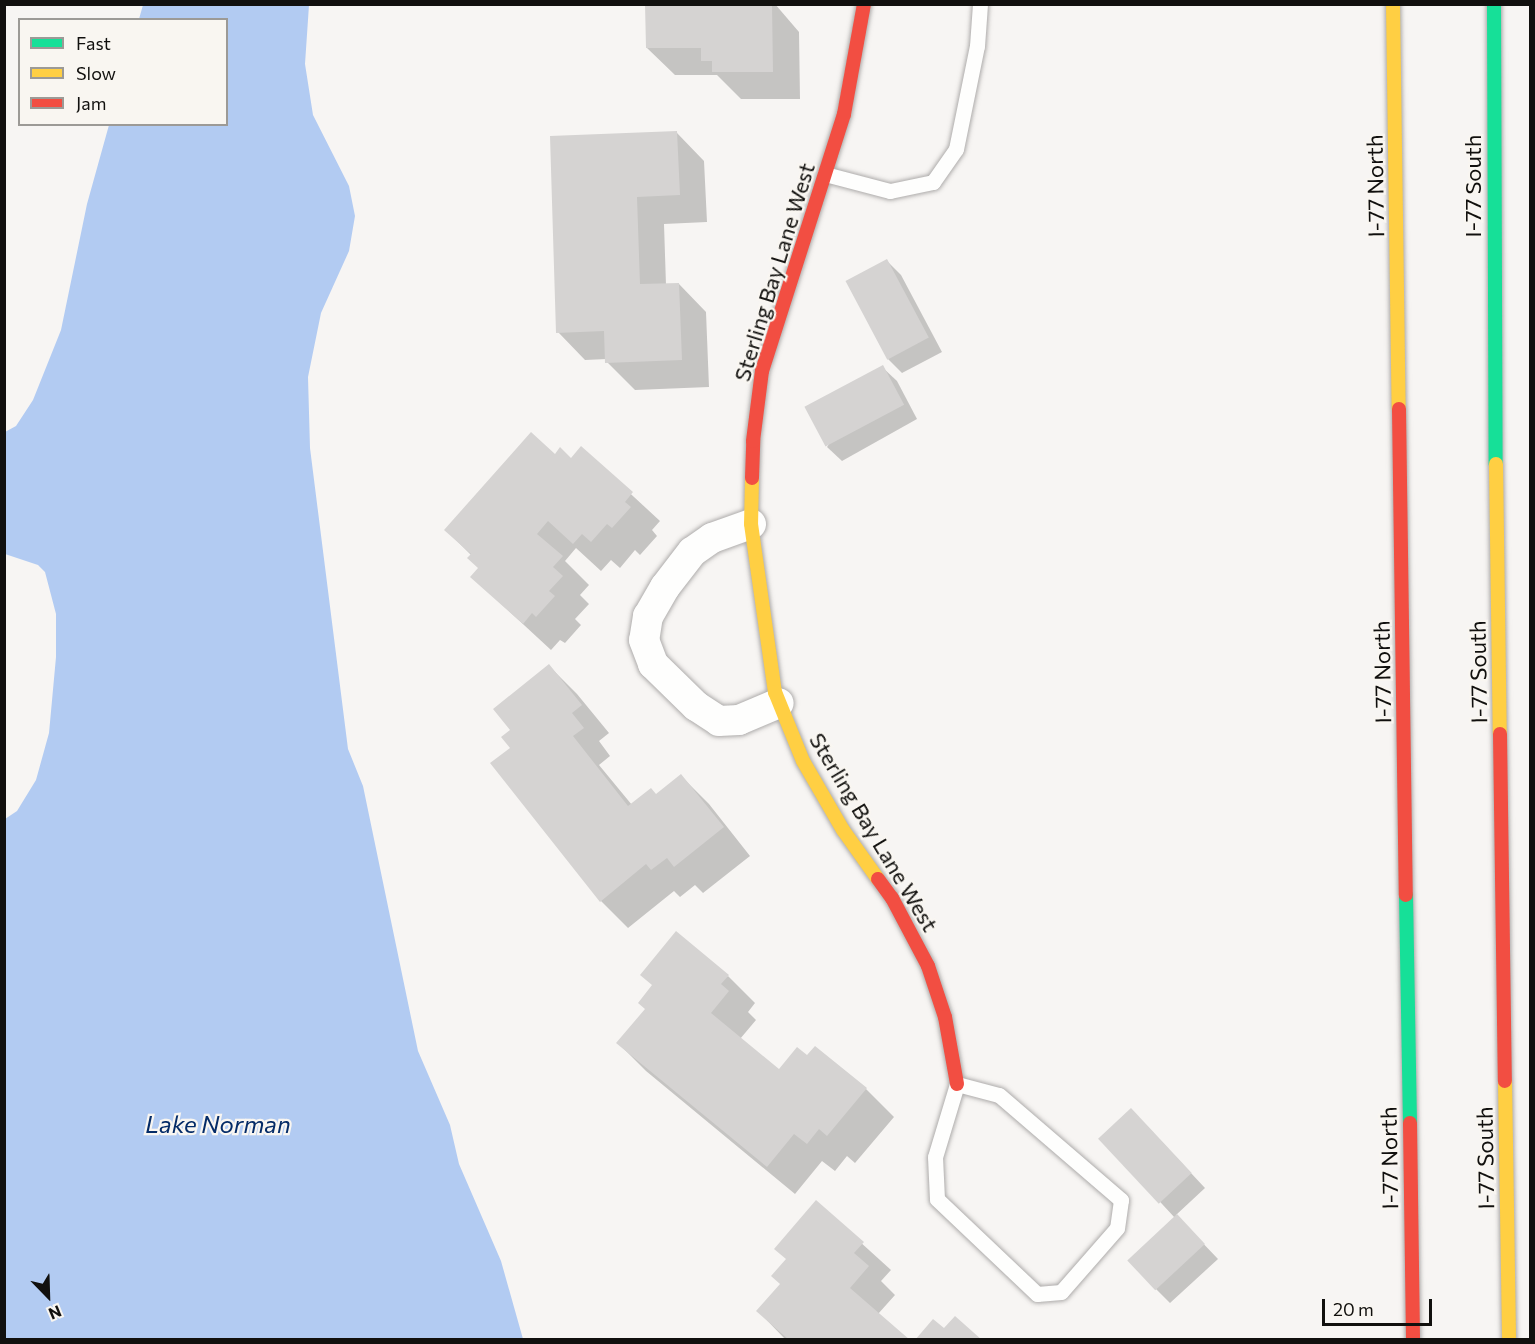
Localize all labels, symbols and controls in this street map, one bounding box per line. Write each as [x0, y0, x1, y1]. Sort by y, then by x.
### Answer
legend [18, 18, 228, 126]
text: Fast [76, 32, 111, 54]
text: Slow [76, 62, 116, 84]
text: Jam [76, 92, 106, 114]
street label: I-77 North [1361, 134, 1389, 238]
street label: I-77 South [1460, 135, 1486, 237]
street label: Sterling Bay Lane West [728, 160, 820, 384]
street label: I-77 North [1368, 620, 1396, 724]
street label: I-77 South [1464, 620, 1492, 724]
street label: Sterling Bay Lane West [804, 728, 944, 936]
street label: I-77 North [1375, 1106, 1403, 1210]
street label: I-77 South [1471, 1106, 1499, 1210]
water label: Lake Norman [145, 1110, 291, 1138]
north arrow [18, 1266, 78, 1326]
scale bar [1325, 1287, 1434, 1325]
text: 20 m [1333, 1298, 1374, 1320]
text: N [46, 1302, 64, 1324]

